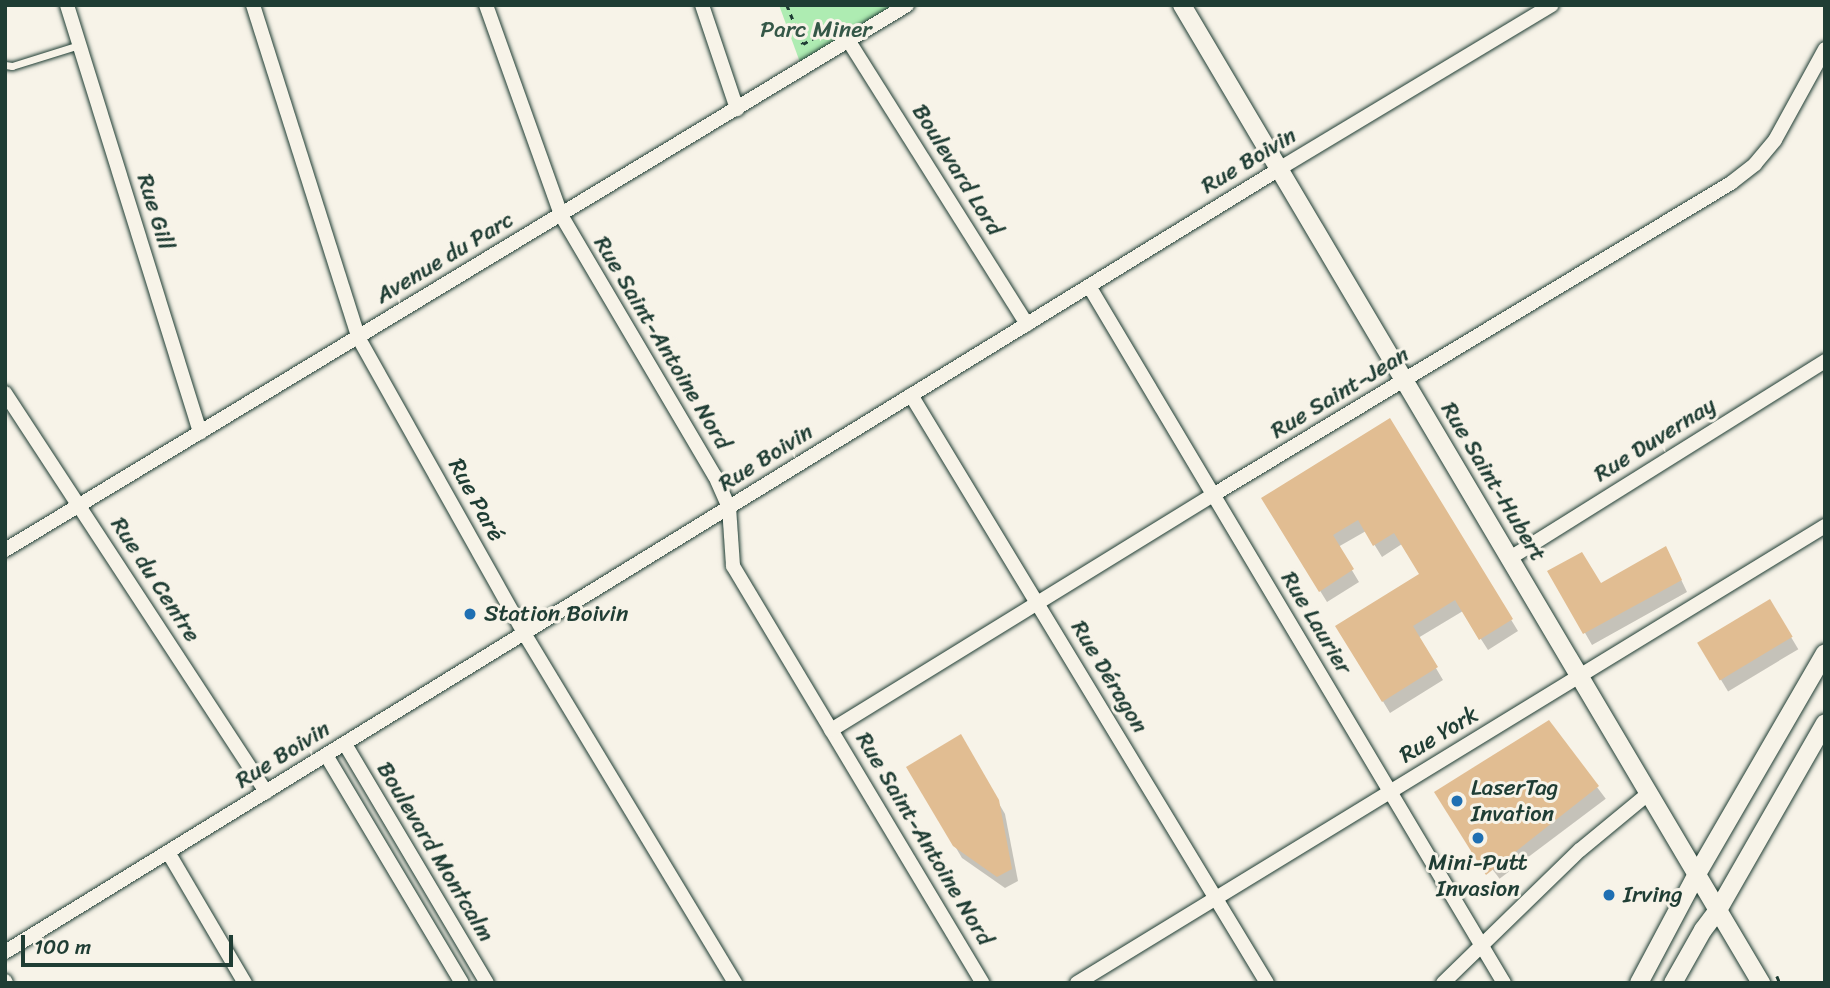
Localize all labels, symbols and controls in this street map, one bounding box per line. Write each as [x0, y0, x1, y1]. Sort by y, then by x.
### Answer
park label: Parc Miner [760, 16, 872, 44]
street label: Boulevard Lord [906, 99, 1008, 241]
street label: Rue Boivin [1196, 122, 1302, 200]
street label: Rue Gill [130, 171, 180, 253]
street label: Avenue du Parc [371, 206, 519, 310]
street label: Rue Saint-Antoine Nord [587, 231, 737, 455]
street label: Rue Saint-Jean [1266, 341, 1414, 445]
street label: Rue Duvernay [1589, 392, 1721, 488]
street label: Rue Saint-Hubert [1434, 397, 1552, 567]
street label: Rue Boivin [714, 418, 818, 498]
street label: Rue Paré [442, 454, 510, 546]
street label: Rue du Centre [104, 512, 206, 648]
street label: Rue Laurier [1274, 566, 1358, 680]
place label: Station Boivin [484, 600, 628, 628]
marker: Station Boivin [462, 606, 478, 622]
street label: Rue Déragon [1065, 616, 1153, 738]
street label: Rue York [1394, 701, 1484, 769]
street label: Rue Boivin [231, 715, 335, 795]
street label: Rue Saint-Antoine Nord [849, 727, 999, 951]
street label: Boulevard Montcalm [370, 757, 500, 947]
place label: LaserTag Invation [1471, 774, 1558, 828]
marker: LaserTag Invation [1449, 793, 1465, 809]
marker: Mini-Putt Invasion [1470, 830, 1486, 846]
place label: Mini-Putt Invasion [1428, 849, 1528, 903]
place label: Irving [1623, 881, 1683, 909]
marker: Irving [1601, 887, 1617, 903]
scale bar [24, 922, 236, 966]
text: 100 m [34, 928, 91, 966]

